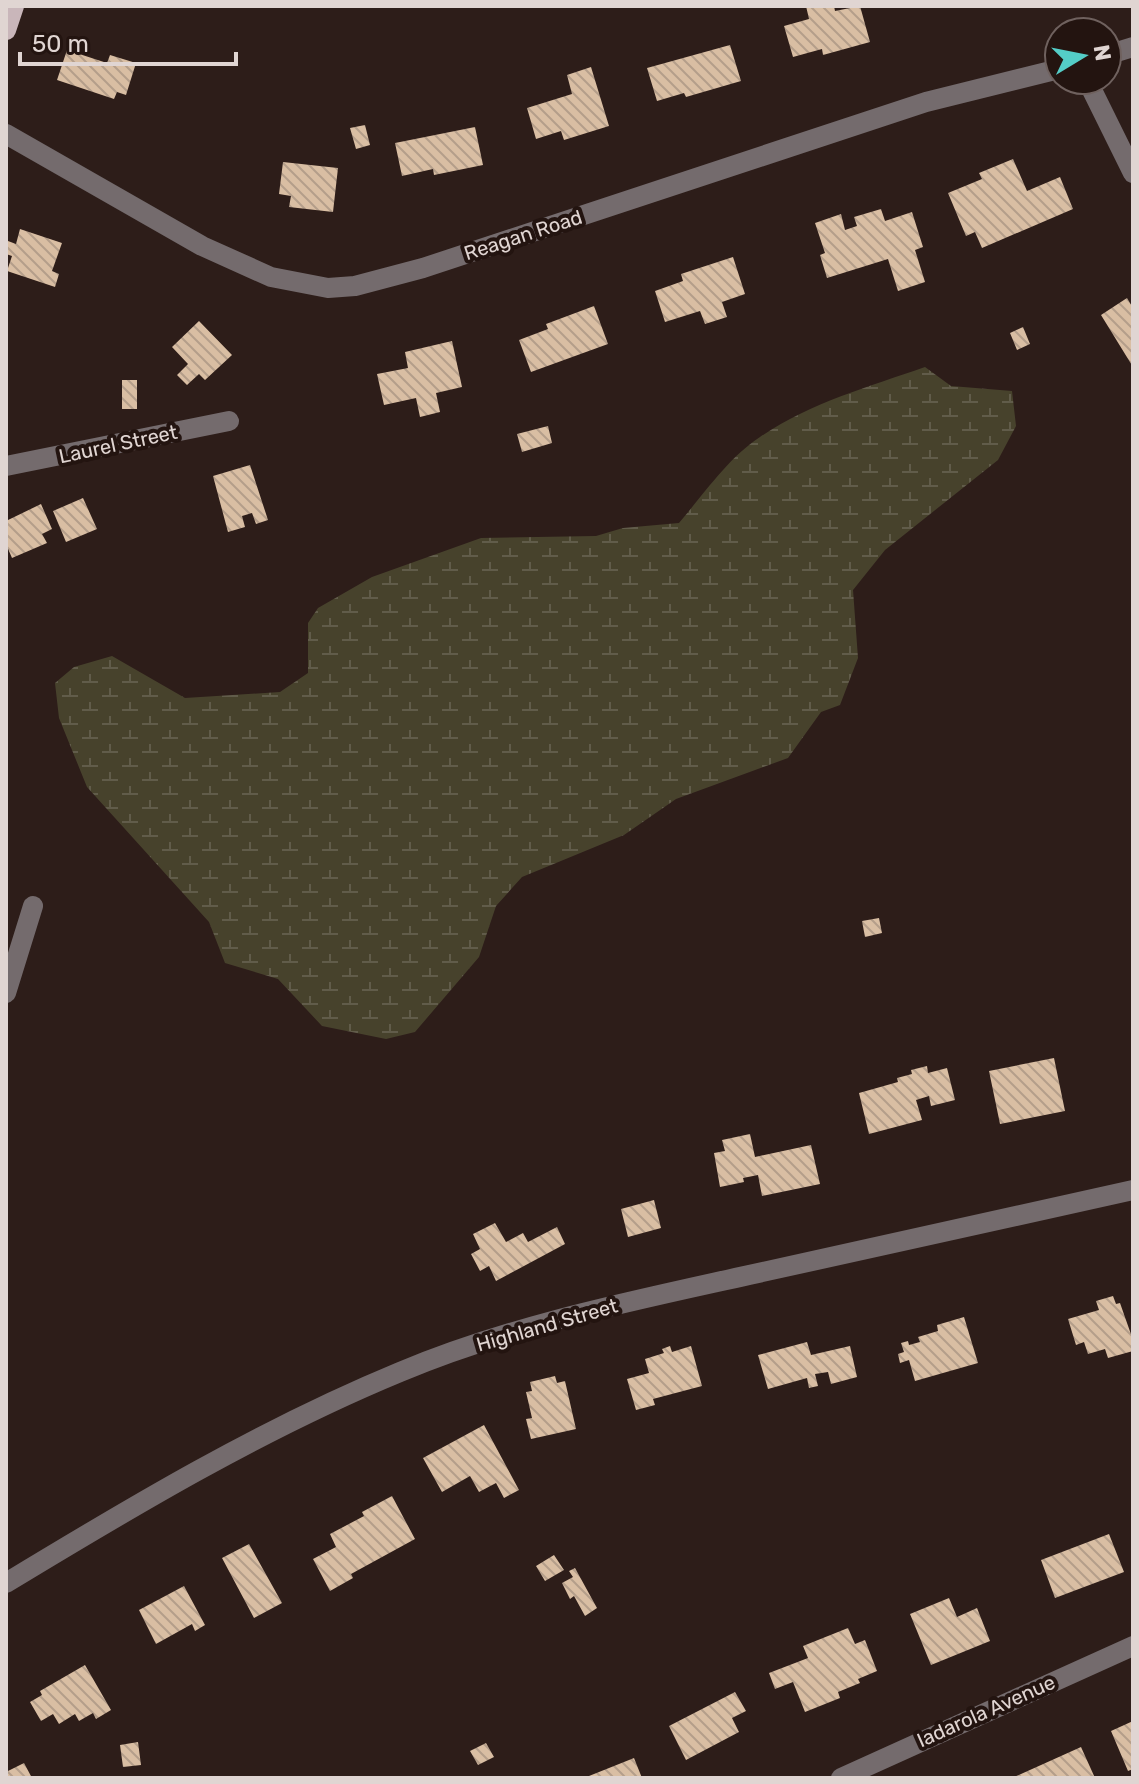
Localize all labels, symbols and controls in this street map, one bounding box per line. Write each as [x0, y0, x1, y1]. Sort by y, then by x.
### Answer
scale bar [20, 16, 236, 66]
north arrow [1043, 16, 1123, 96]
text: 50 m [32, 30, 89, 58]
text: N [1088, 42, 1117, 63]
street label: Reagan Road [461, 205, 585, 265]
street label: Laurel Street [57, 420, 180, 468]
street label: Highland Street [474, 1293, 621, 1357]
street label: Iadarola Avenue [913, 1670, 1059, 1752]

